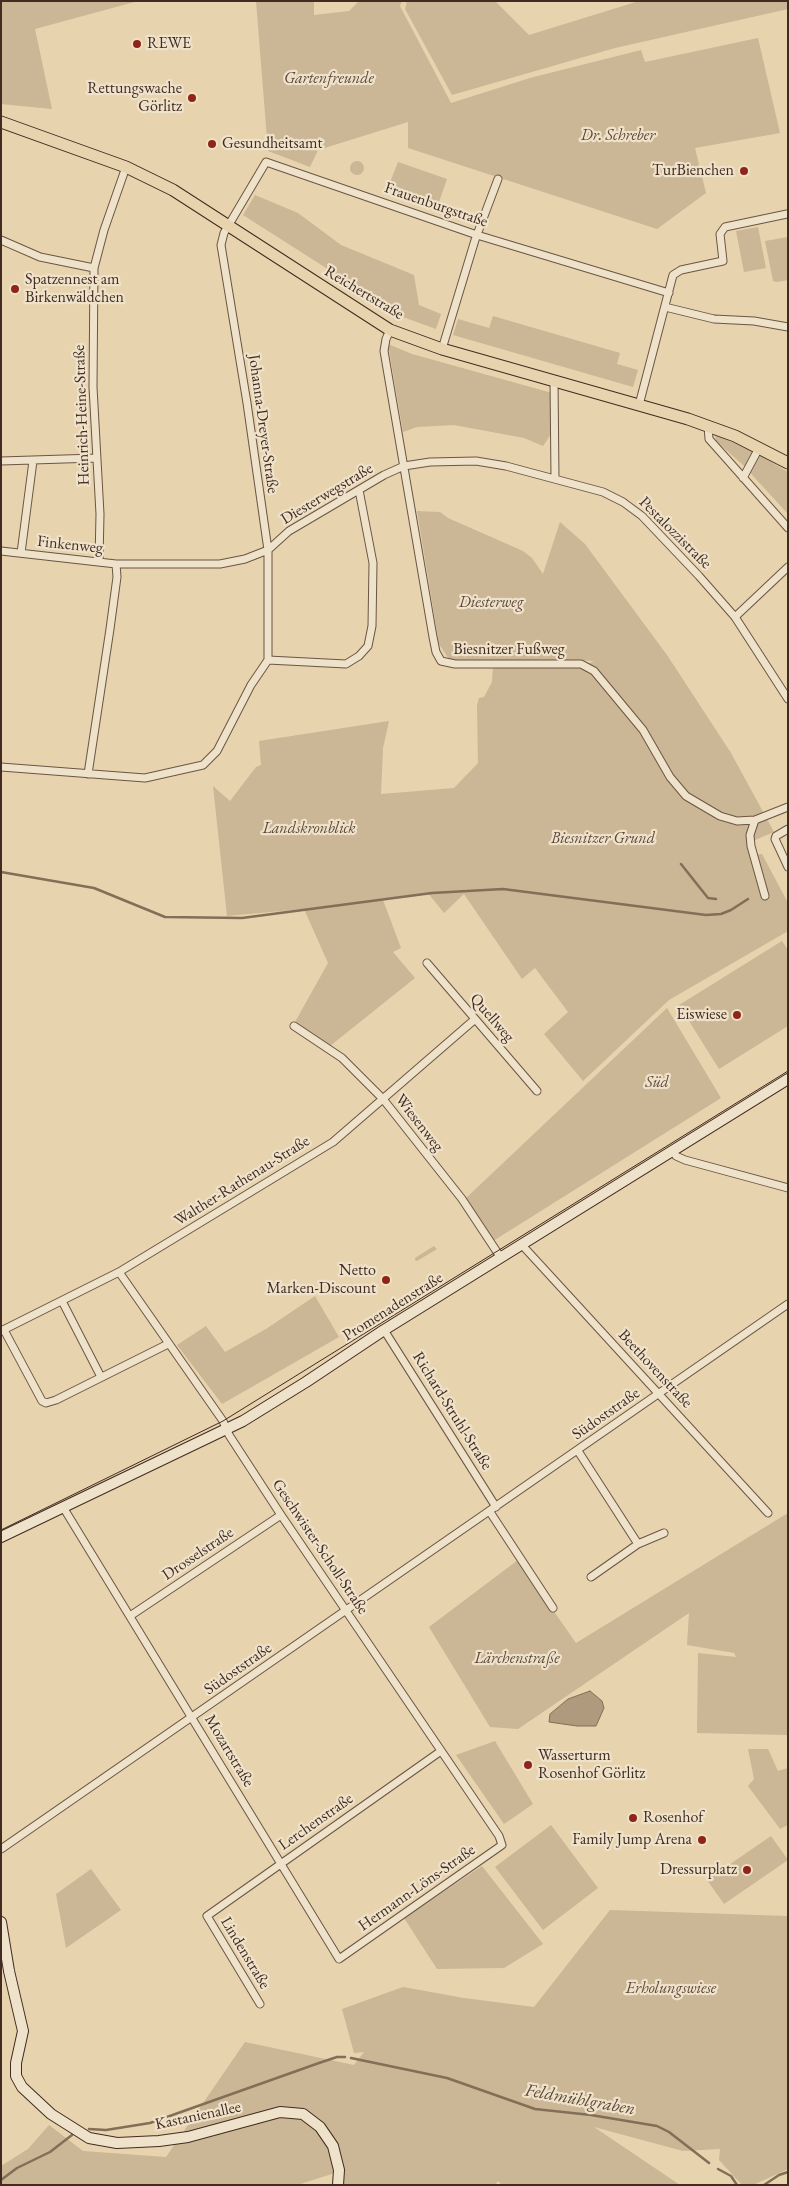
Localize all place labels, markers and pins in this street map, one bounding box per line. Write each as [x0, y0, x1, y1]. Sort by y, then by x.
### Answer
place label: REWE [147, 34, 191, 54]
marker: REWE [131, 38, 143, 50]
place label: Rettungswache Görlitz [87, 79, 182, 117]
marker: Rettungswache Görlitz [186, 92, 198, 104]
place label: Gesundheitsamt [222, 134, 322, 154]
marker: Gesundheitsamt [206, 138, 218, 150]
place label: TurBienchen [652, 161, 734, 181]
marker: TurBienchen [738, 165, 750, 177]
place label: Spatzennest am Birkenwäldchen [25, 270, 124, 308]
marker: Spatzennest am Birkenwäldchen [9, 283, 21, 295]
place label: Eiswiese [676, 1005, 727, 1025]
marker: Eiswiese [731, 1009, 743, 1021]
place label: Netto Marken-Discount [266, 1261, 376, 1299]
marker: Netto Marken-Discount [380, 1274, 392, 1286]
place label: Wasserturm Rosenhof Görlitz [538, 1746, 645, 1784]
marker: Wasserturm Rosenhof Görlitz [522, 1759, 534, 1771]
place label: Rosenhof [643, 1808, 703, 1828]
marker: Rosenhof [627, 1812, 639, 1824]
place label: Family Jump Arena [572, 1830, 692, 1850]
marker: Family Jump Arena [696, 1834, 708, 1846]
place label: Dressurplatz [660, 1860, 737, 1880]
marker: Dressurplatz [741, 1864, 753, 1876]

